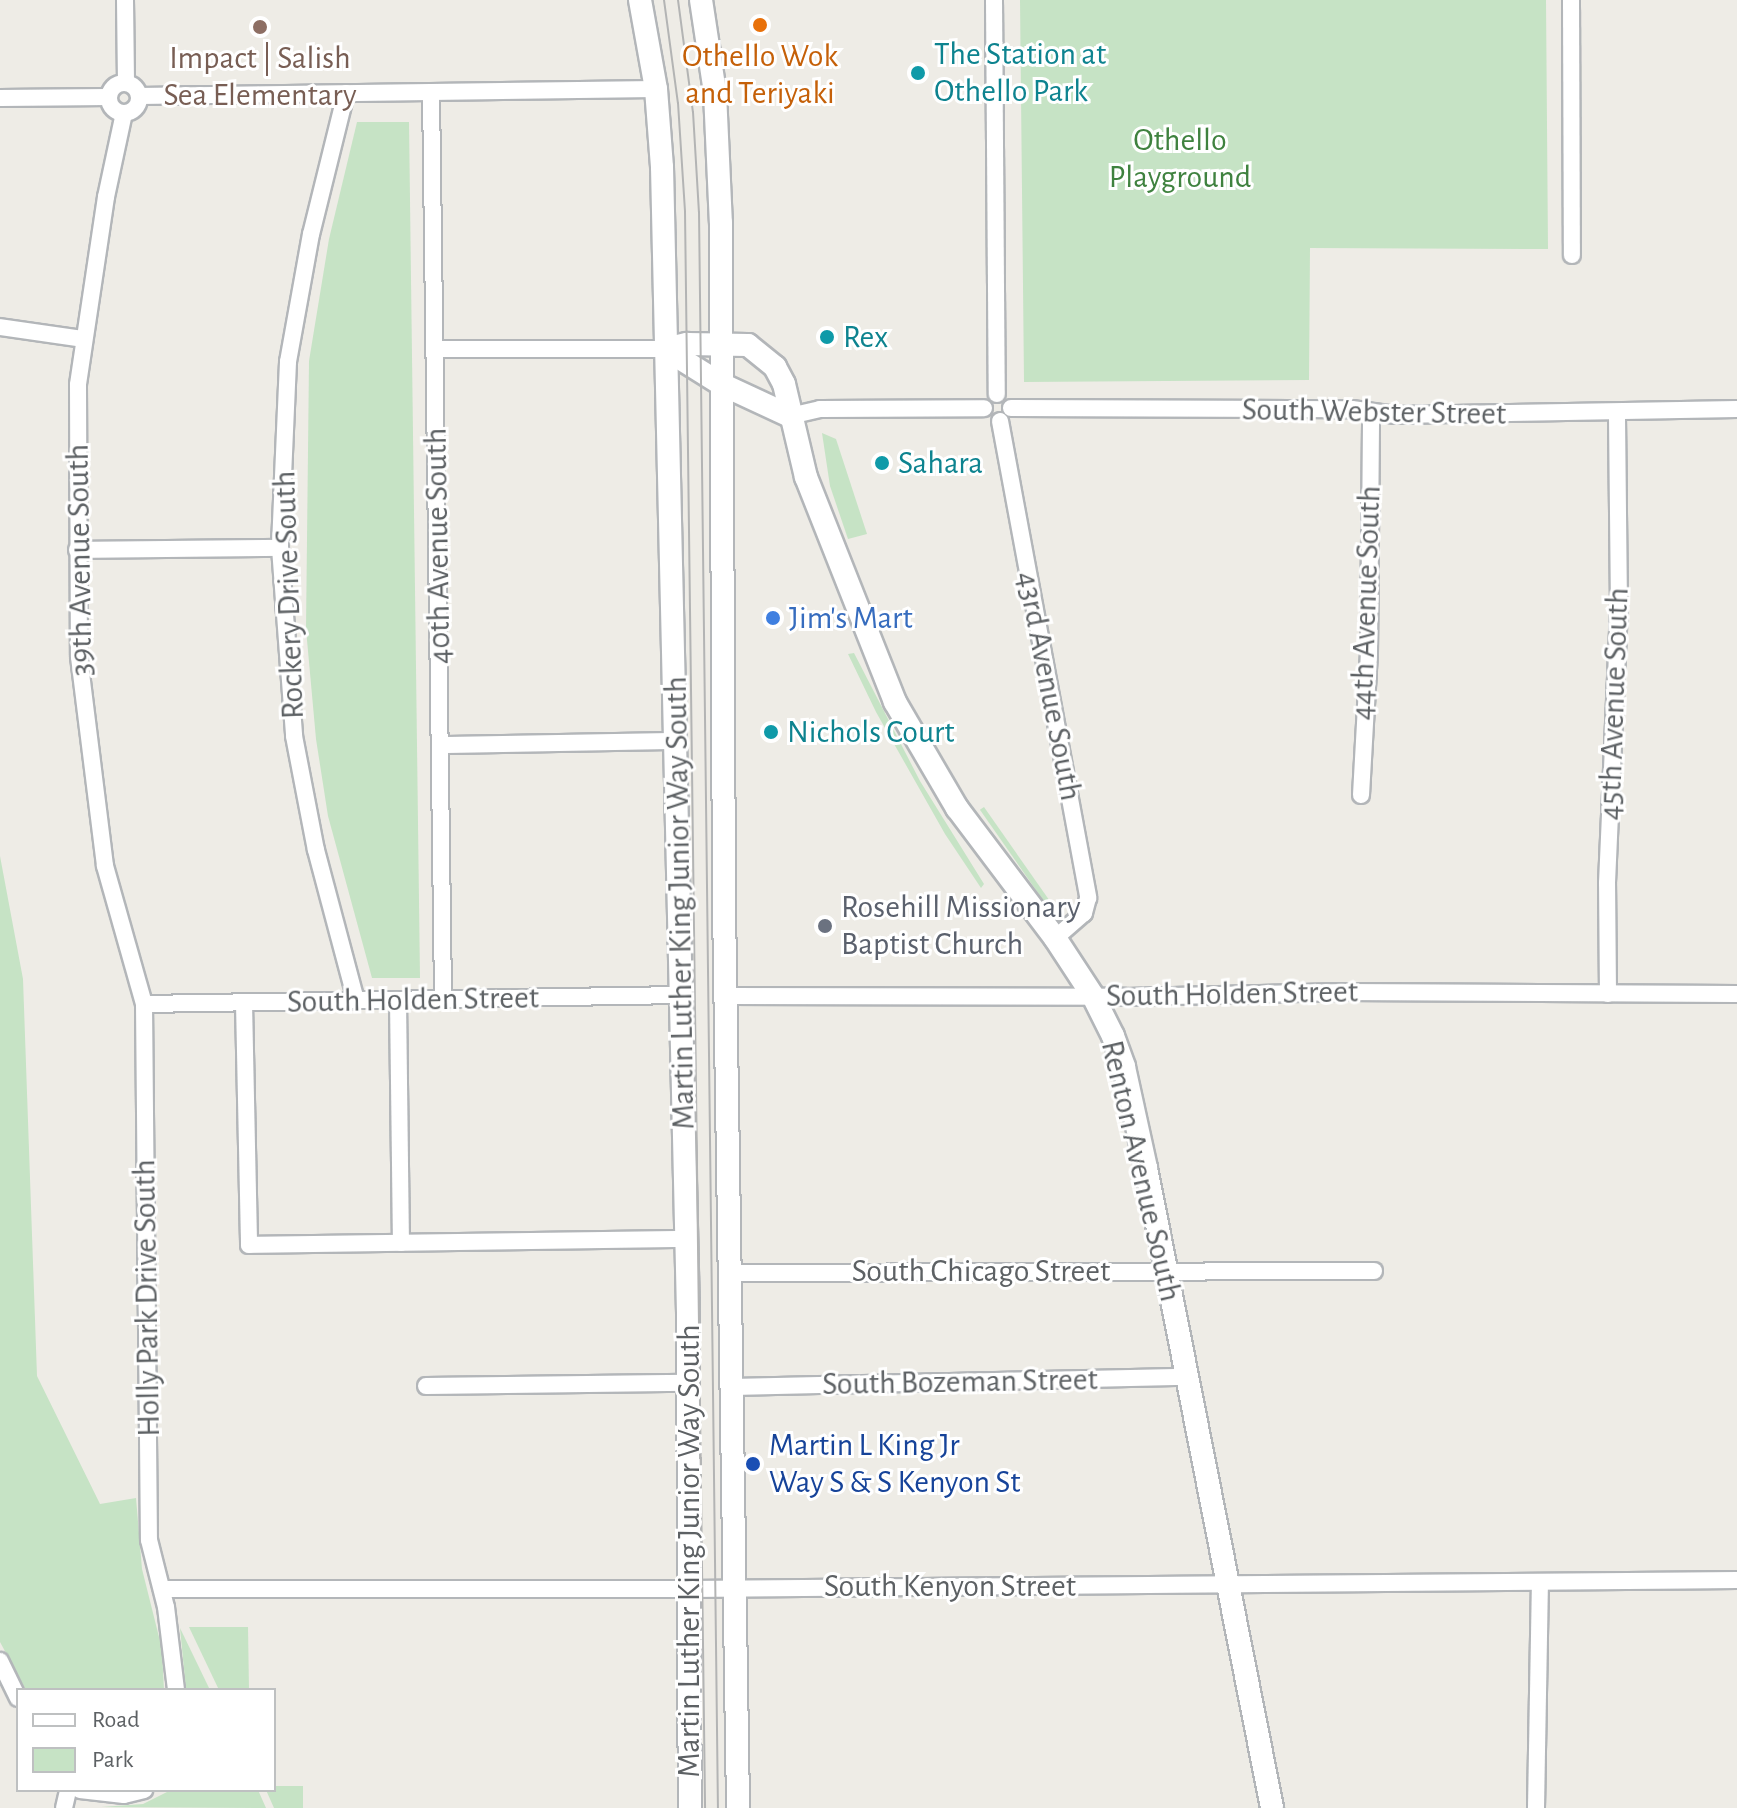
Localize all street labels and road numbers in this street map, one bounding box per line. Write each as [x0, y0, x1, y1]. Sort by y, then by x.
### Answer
street label: South Webster Street [1242, 390, 1506, 434]
street label: 40th Avenue South [417, 428, 459, 664]
street label: 39th Avenue South [59, 444, 101, 676]
street label: Rockery Drive South [265, 470, 313, 720]
street label: 44th Avenue South [1343, 485, 1389, 721]
street label: 43rd Avenue South [1008, 568, 1090, 804]
street label: 45th Avenue South [1591, 587, 1637, 821]
street label: Martin Luther King Junior Way South [657, 676, 703, 1130]
street label: South Holden Street [1106, 973, 1358, 1015]
street label: South Holden Street [287, 979, 539, 1021]
street label: Renton Avenue South [1092, 1037, 1190, 1305]
street label: Holly Park Drive South [125, 1159, 169, 1437]
street label: South Chicago Street [852, 1252, 1110, 1290]
street label: Martin Luther King Junior Way South [670, 1324, 708, 1778]
street label: South Bozeman Street [822, 1360, 1098, 1404]
street label: South Kenyon Street [824, 1567, 1076, 1605]

